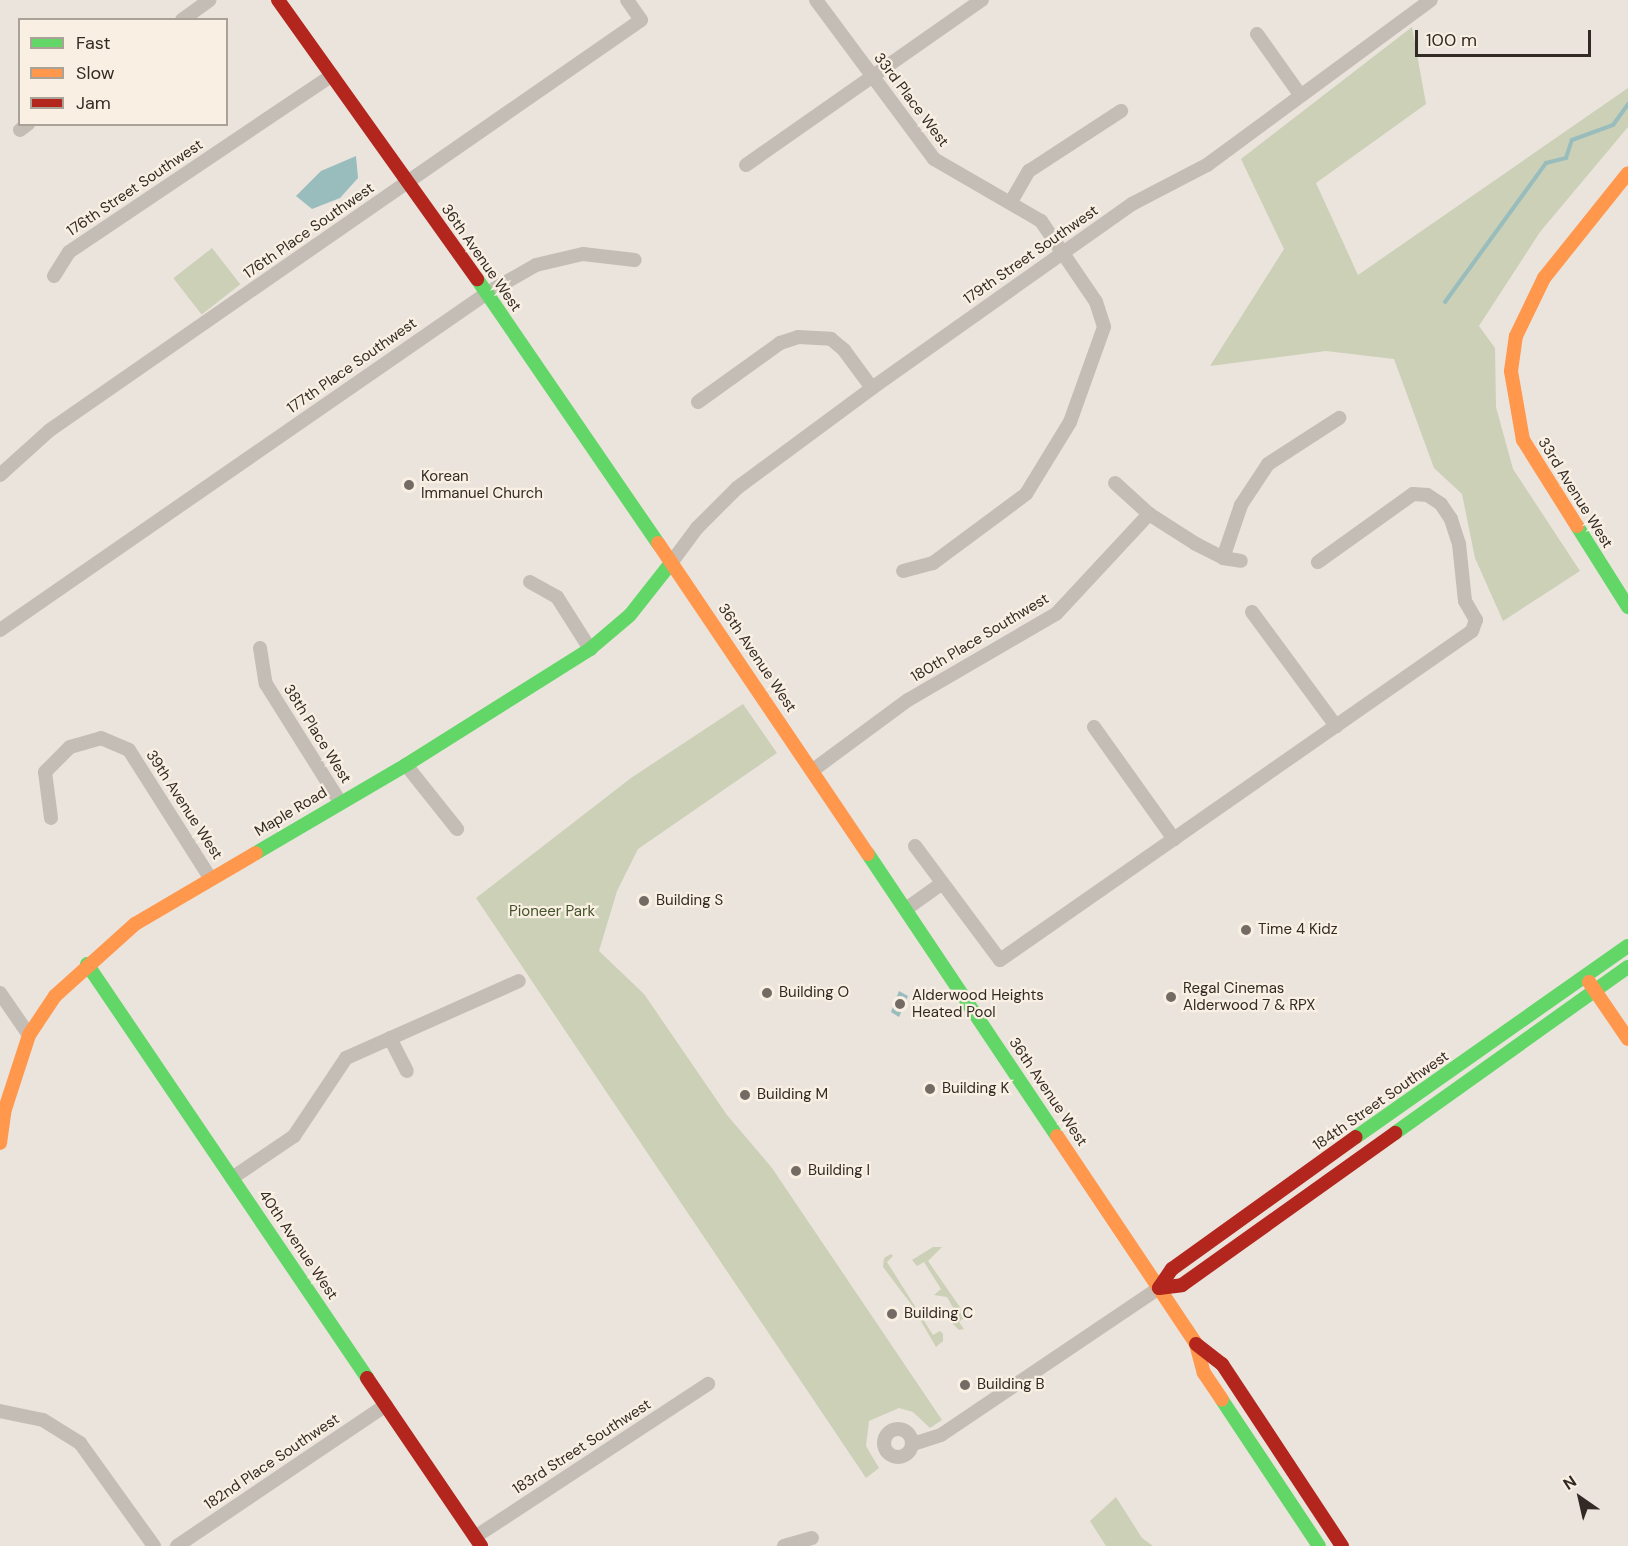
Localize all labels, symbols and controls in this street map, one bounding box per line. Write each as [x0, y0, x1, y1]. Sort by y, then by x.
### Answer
legend [18, 18, 228, 126]
scale bar [1418, 18, 1594, 56]
text: 100 m [1426, 28, 1477, 52]
text: Fast [76, 31, 111, 55]
street label: 33rd Place West [870, 49, 952, 151]
text: Slow [76, 61, 115, 85]
text: Jam [76, 91, 111, 115]
street label: 176th Street Southwest [64, 136, 206, 240]
street label: 176th Place Southwest [240, 179, 378, 283]
street label: 36th Avenue West [437, 201, 525, 315]
street label: 179th Street Southwest [960, 202, 1102, 308]
street label: 177th Place Southwest [284, 314, 420, 418]
street label: 33rd Avenue West [1534, 435, 1616, 551]
place label: Korean Immanuel Church [421, 467, 543, 502]
marker: Korean Immanuel Church [402, 478, 416, 492]
street label: 180th Place Southwest [908, 590, 1052, 686]
street label: 36th Avenue West [714, 600, 800, 716]
street label: 38th Place West [279, 681, 355, 787]
street label: 39th Avenue West [142, 747, 226, 863]
street label: Maple Road [252, 783, 330, 841]
place label: Building S [656, 892, 723, 910]
marker: Building S [637, 894, 651, 908]
park label: Pioneer Park [509, 903, 595, 921]
place label: Time 4 Kidz [1258, 921, 1338, 939]
marker: Time 4 Kidz [1239, 923, 1253, 937]
place label: Regal Cinemas Alderwood 7 & RPX [1183, 979, 1315, 1014]
place label: Building O [779, 984, 849, 1002]
marker: Building O [760, 986, 774, 1000]
place label: Alderwood Heights Heated Pool [912, 986, 1044, 1021]
marker: Regal Cinemas Alderwood 7 & RPX [1164, 990, 1178, 1004]
marker: Alderwood Heights Heated Pool [893, 997, 907, 1011]
street label: 36th Avenue West [1005, 1034, 1091, 1150]
street label: 184th Street Southwest [1310, 1047, 1452, 1155]
place label: Building K [942, 1080, 1009, 1098]
marker: Building K [923, 1082, 937, 1096]
place label: Building M [757, 1086, 828, 1104]
marker: Building M [738, 1088, 752, 1102]
place label: Building I [808, 1162, 870, 1180]
marker: Building I [789, 1164, 803, 1178]
street label: 40th Avenue West [255, 1187, 341, 1303]
place label: Building C [904, 1305, 973, 1323]
marker: Building C [885, 1307, 899, 1321]
place label: Building B [977, 1376, 1045, 1394]
marker: Building B [958, 1378, 972, 1392]
street label: 183rd Street Southwest [509, 1396, 655, 1498]
street label: 182nd Place Southwest [201, 1410, 343, 1514]
north arrow [1550, 1468, 1610, 1528]
text: N [1559, 1471, 1580, 1495]

